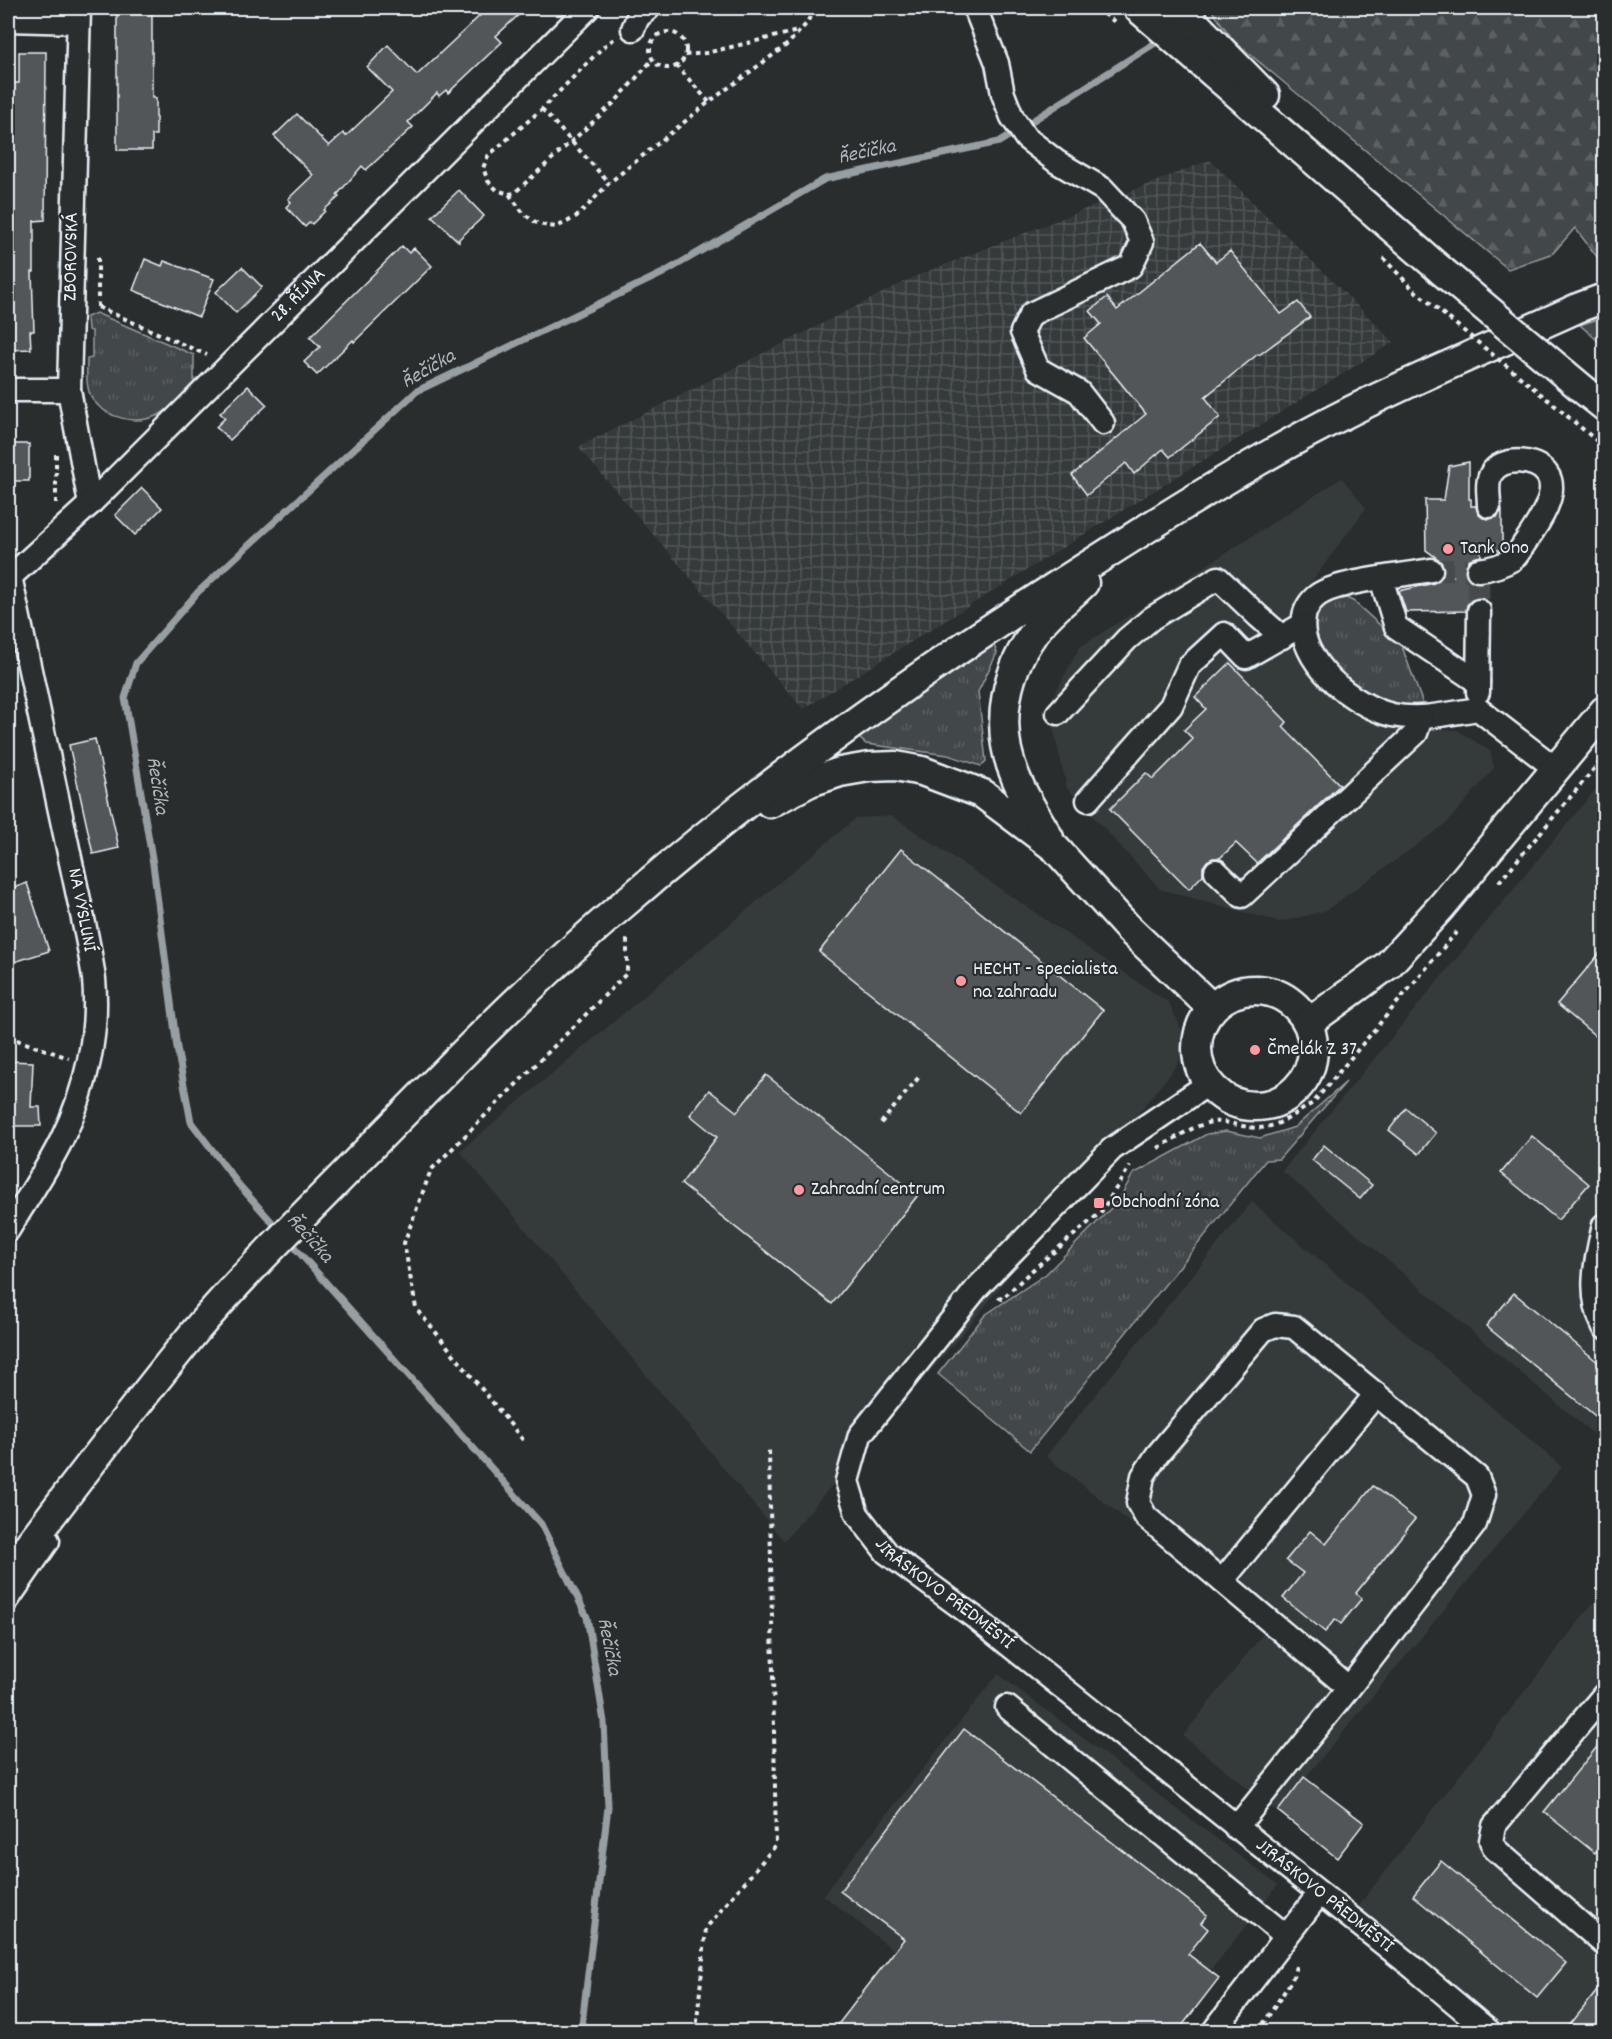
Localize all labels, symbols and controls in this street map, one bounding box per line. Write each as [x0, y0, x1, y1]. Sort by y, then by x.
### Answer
water label: Řečička [835, 132, 900, 174]
street label: ZBOROVSKÁ [57, 212, 87, 302]
street label: 28. ŘÍJNA [265, 262, 333, 330]
water label: Řečička [396, 342, 463, 397]
place label: Tank Ono [1460, 535, 1529, 563]
marker: Tank Ono [1441, 542, 1455, 556]
water label: Řečička [137, 755, 176, 818]
street label: NA VÝSLUNÍ [59, 866, 103, 955]
place label: HECHT - specialista na zahradu [973, 956, 1118, 1007]
marker: HECHT - specialista na zahradu [954, 974, 968, 988]
place label: Čmelák Z 37 [1267, 1036, 1357, 1064]
marker: Čmelák Z 37 [1248, 1043, 1262, 1057]
place label: Zahradní centrum [811, 1176, 945, 1204]
marker: Zahradní centrum [792, 1183, 806, 1197]
place label: Obchodní zóna [1111, 1189, 1220, 1217]
marker: Obchodní zóna [1092, 1196, 1106, 1210]
water label: Řečička [278, 1207, 340, 1271]
street label: JIRÁSKOVO PŘEDMĚSTÍ [867, 1533, 1020, 1657]
water label: Řečička [588, 1616, 628, 1679]
street label: JIRÁSKOVO PŘEDMĚSTÍ [1249, 1833, 1399, 1961]

